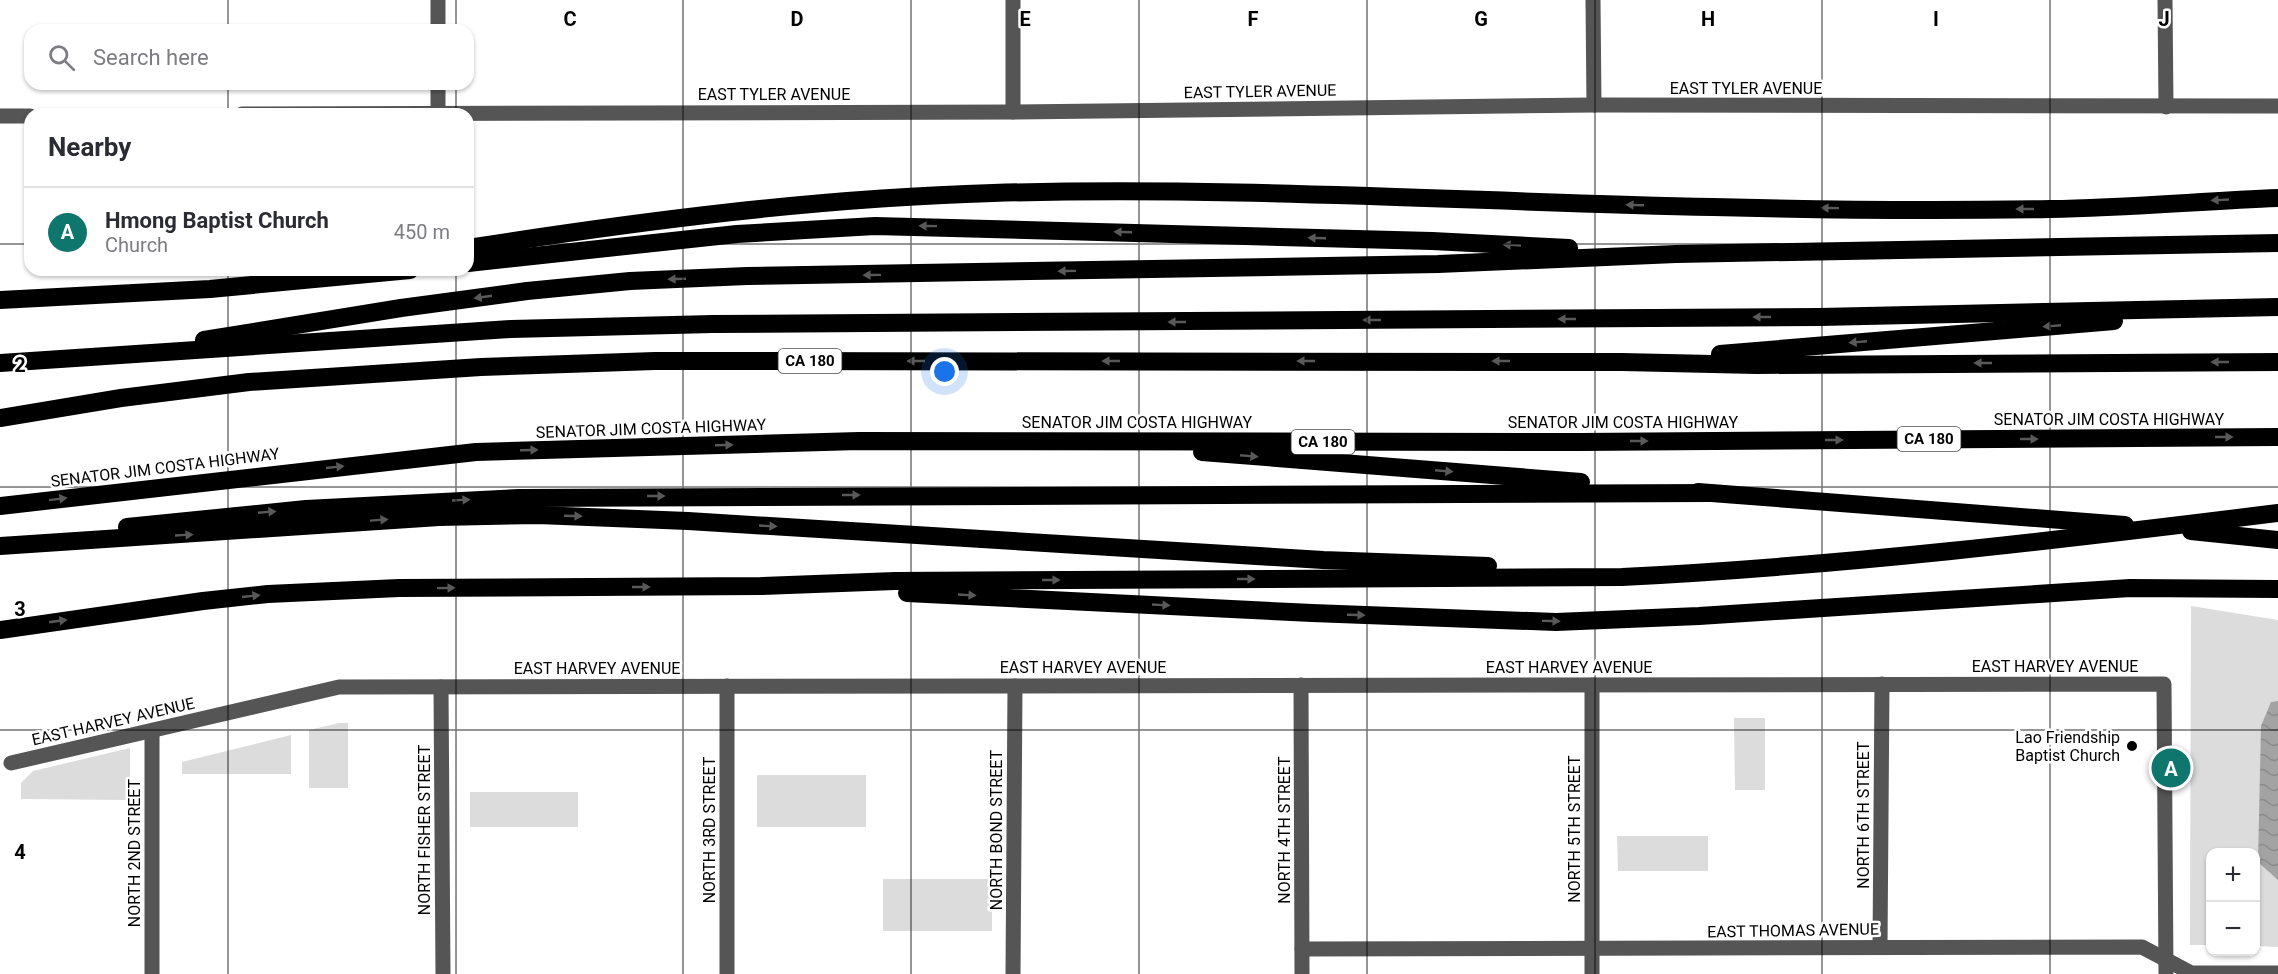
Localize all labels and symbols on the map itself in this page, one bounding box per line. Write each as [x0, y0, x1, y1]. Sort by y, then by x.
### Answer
text: C [563, 7, 577, 31]
text: D [791, 7, 804, 31]
text: E [1019, 7, 1031, 31]
text: F [1248, 7, 1259, 31]
text: G [1474, 7, 1488, 31]
text: H [1701, 7, 1715, 31]
text: I [1933, 7, 1939, 31]
text: J [2158, 7, 2170, 31]
street label: EAST TYLER AVENUE [1670, 79, 1822, 98]
street label: EAST TYLER AVENUE [1184, 81, 1336, 102]
street label: EAST TYLER AVENUE [698, 85, 850, 104]
one-way arrow [2210, 196, 2229, 205]
one-way arrow [1625, 200, 1644, 209]
one-way arrow [1820, 204, 1839, 213]
one-way arrow [2015, 204, 2034, 214]
one-way arrow [918, 222, 937, 231]
one-way arrow [1113, 227, 1132, 237]
one-way arrow [1308, 233, 1327, 242]
one-way arrow [1503, 241, 1522, 250]
one-way arrow [1058, 267, 1077, 276]
one-way arrow [863, 270, 882, 280]
one-way arrow [668, 275, 687, 284]
one-way arrow [474, 292, 493, 301]
one-way arrow [1752, 312, 1771, 322]
one-way arrow [1557, 314, 1576, 324]
one-way arrow [1362, 315, 1381, 325]
one-way arrow [1167, 317, 1186, 327]
one-way arrow [2043, 322, 2062, 331]
one-way arrow [1848, 337, 1867, 347]
road number: CA 180 [778, 349, 842, 373]
text: 2 [14, 353, 26, 377]
one-way arrow [906, 356, 925, 366]
one-way arrow [1101, 356, 1120, 366]
one-way arrow [1296, 356, 1315, 366]
one-way arrow [1491, 356, 1510, 366]
your location [930, 357, 959, 386]
one-way arrow [2210, 357, 2229, 367]
one-way arrow [1973, 358, 1992, 368]
street label: SENATOR JIM COSTA HIGHWAY [1994, 410, 2225, 429]
street label: SENATOR JIM COSTA HIGHWAY [1022, 413, 1253, 432]
street label: SENATOR JIM COSTA HIGHWAY [1508, 413, 1739, 432]
street label: SENATOR JIM COSTA HIGHWAY [536, 415, 767, 442]
road number: CA 180 [1898, 427, 1960, 451]
road number: CA 180 [1292, 430, 1354, 454]
one-way arrow [2214, 432, 2233, 442]
one-way arrow [2019, 434, 2038, 444]
one-way arrow [1824, 435, 1843, 445]
one-way arrow [1629, 436, 1648, 446]
one-way arrow [715, 440, 734, 450]
street label: SENATOR JIM COSTA HIGHWAY [50, 444, 281, 491]
one-way arrow [520, 446, 539, 455]
one-way arrow [1240, 451, 1259, 461]
one-way arrow [326, 463, 345, 472]
one-way arrow [1434, 467, 1453, 476]
one-way arrow [842, 490, 861, 500]
one-way arrow [647, 491, 666, 501]
one-way arrow [49, 495, 68, 504]
one-way arrow [452, 496, 471, 505]
one-way arrow [257, 508, 276, 517]
one-way arrow [564, 511, 583, 520]
one-way arrow [369, 516, 388, 525]
one-way arrow [759, 521, 778, 531]
one-way arrow [175, 531, 194, 540]
one-way arrow [1236, 574, 1255, 584]
one-way arrow [1041, 575, 1060, 585]
one-way arrow [631, 582, 650, 592]
one-way arrow [436, 583, 455, 592]
one-way arrow [242, 591, 261, 601]
one-way arrow [957, 591, 976, 600]
text: 3 [14, 597, 26, 621]
one-way arrow [1152, 601, 1171, 610]
one-way arrow [1347, 610, 1366, 619]
one-way arrow [48, 616, 67, 625]
one-way arrow [1542, 616, 1561, 626]
street label: EAST HARVEY AVENUE [1972, 657, 2138, 676]
street label: EAST HARVEY AVENUE [1000, 658, 1166, 677]
street label: EAST HARVEY AVENUE [1486, 658, 1652, 677]
street label: EAST HARVEY AVENUE [514, 659, 680, 678]
street label: EAST HARVEY AVENUE [30, 693, 196, 749]
place label: Lao Friendship Baptist Church [2015, 728, 2120, 765]
marker: Lao Friendship Baptist Church [2125, 739, 2139, 753]
street label: NORTH 6TH STREET [1854, 741, 1873, 889]
street label: NORTH FISHER STREET [415, 744, 434, 915]
pin: A [2152, 746, 2190, 790]
street label: NORTH BOND STREET [987, 749, 1006, 910]
street label: NORTH 5TH STREET [1565, 755, 1584, 903]
street label: NORTH 3RD STREET [700, 756, 719, 903]
street label: NORTH 4TH STREET [1275, 756, 1294, 904]
street label: NORTH 2ND STREET [125, 778, 144, 927]
text: 4 [14, 840, 26, 864]
street label: EAST THOMAS AVENUE [1707, 920, 1879, 941]

